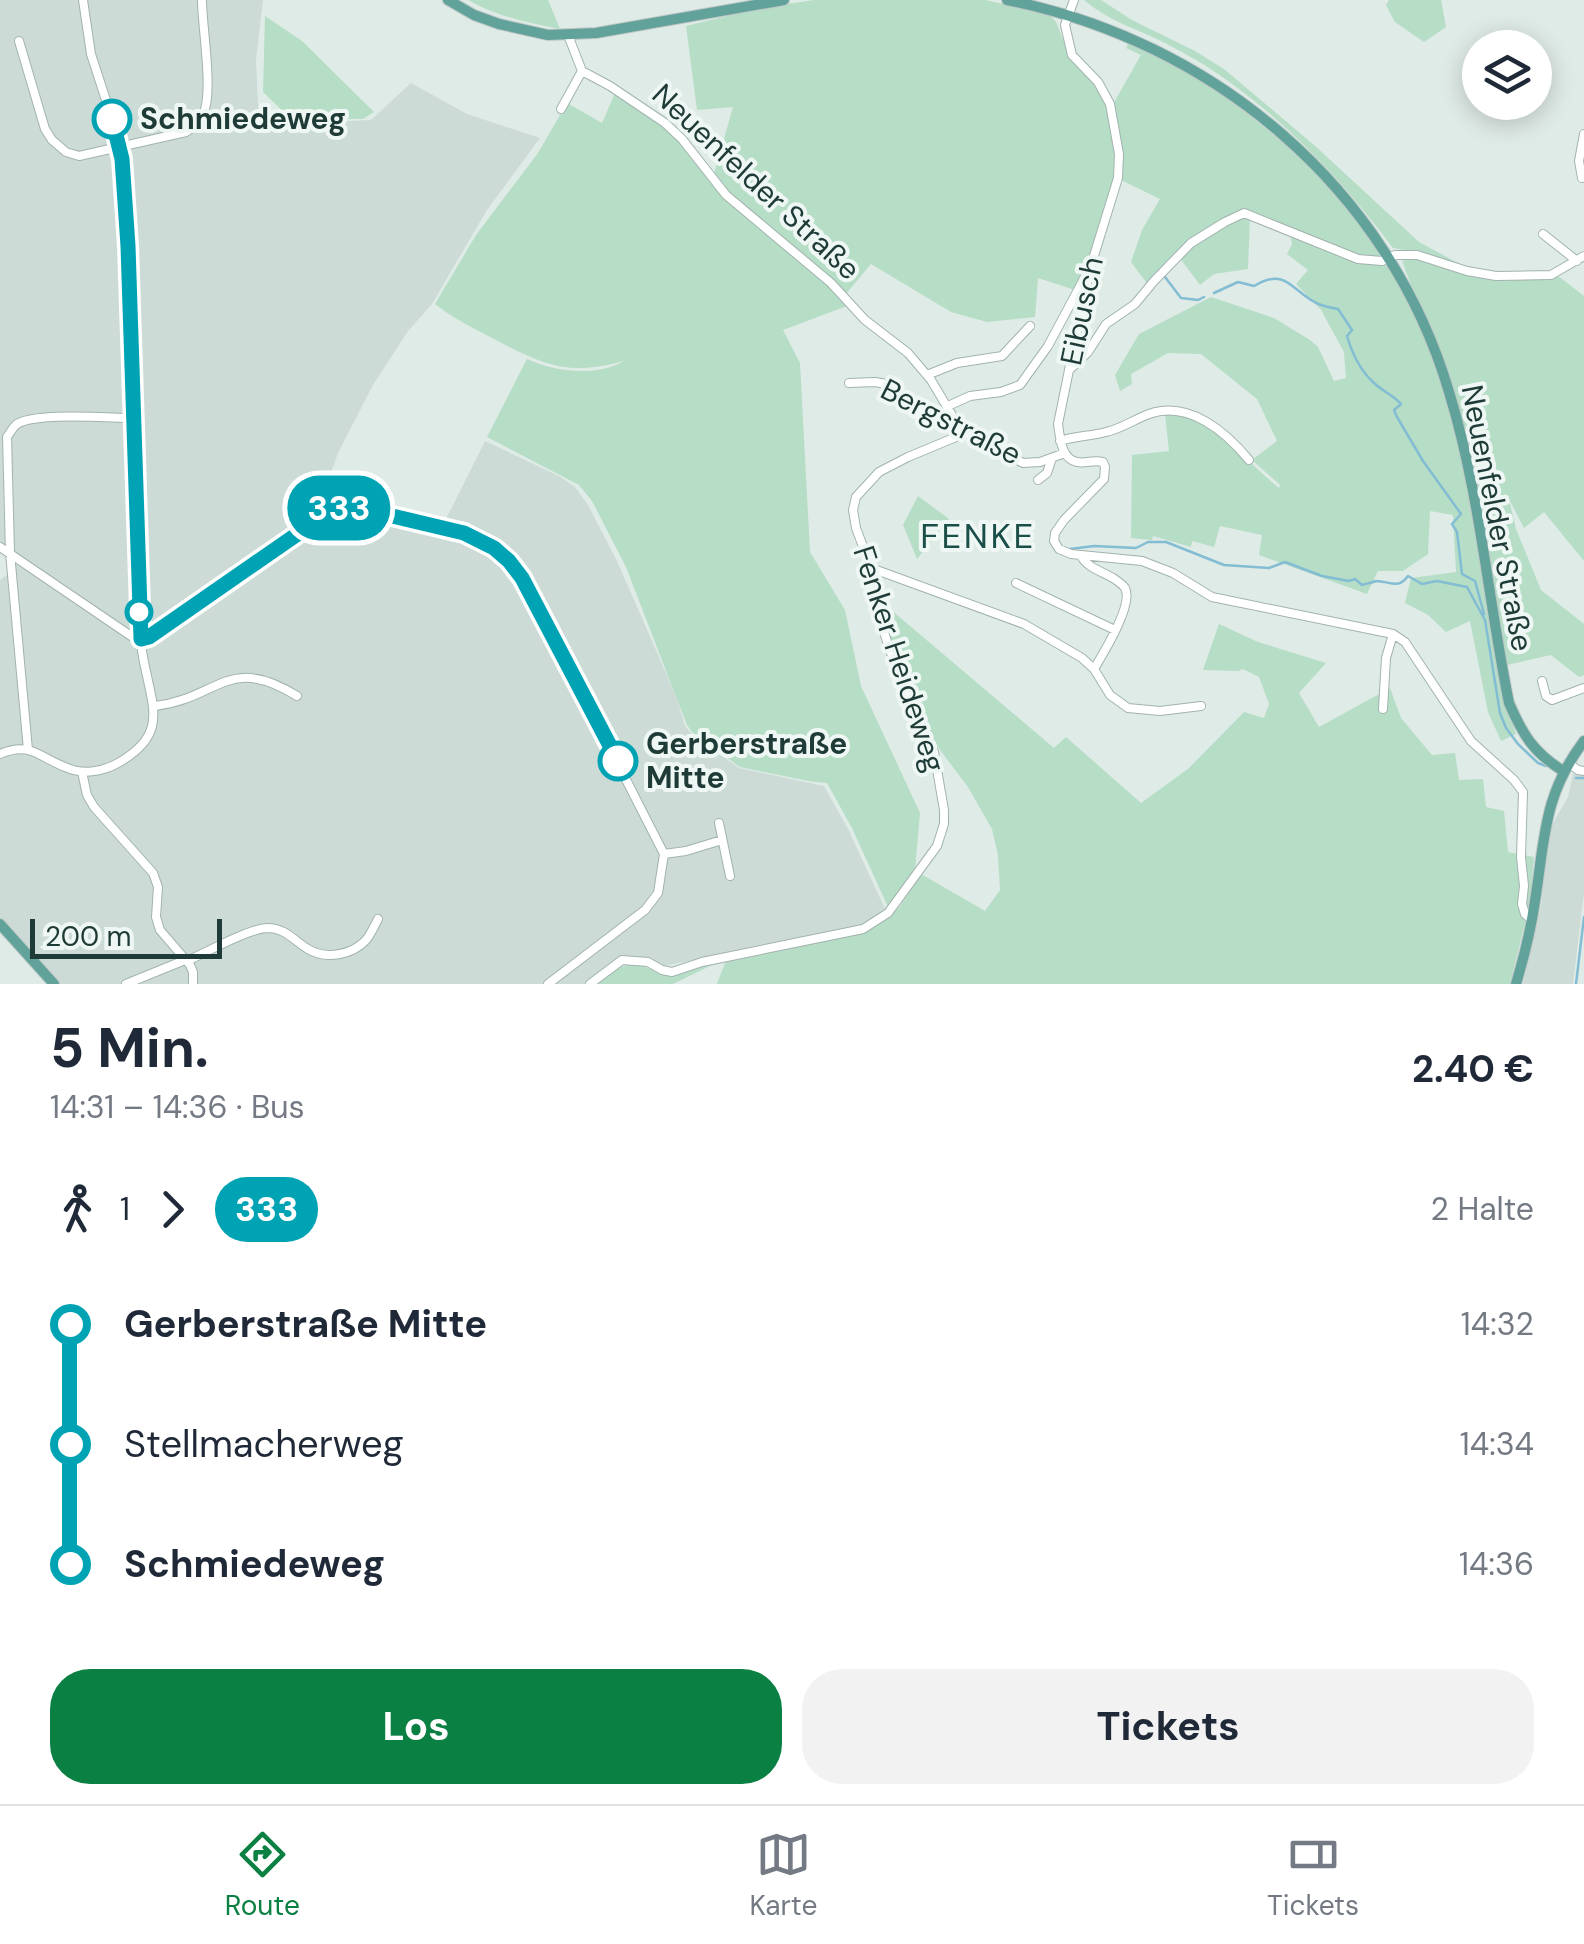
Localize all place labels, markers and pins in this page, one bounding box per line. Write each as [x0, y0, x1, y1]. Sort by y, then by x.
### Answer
place label: Schmiedeweg [140, 99, 346, 138]
marker: Schmiedeweg [93, 100, 131, 138]
unlabelled marker [126, 599, 152, 625]
place label: Gerberstraße Mitte [646, 724, 847, 797]
marker: Gerberstraße Mitte [599, 742, 637, 780]

